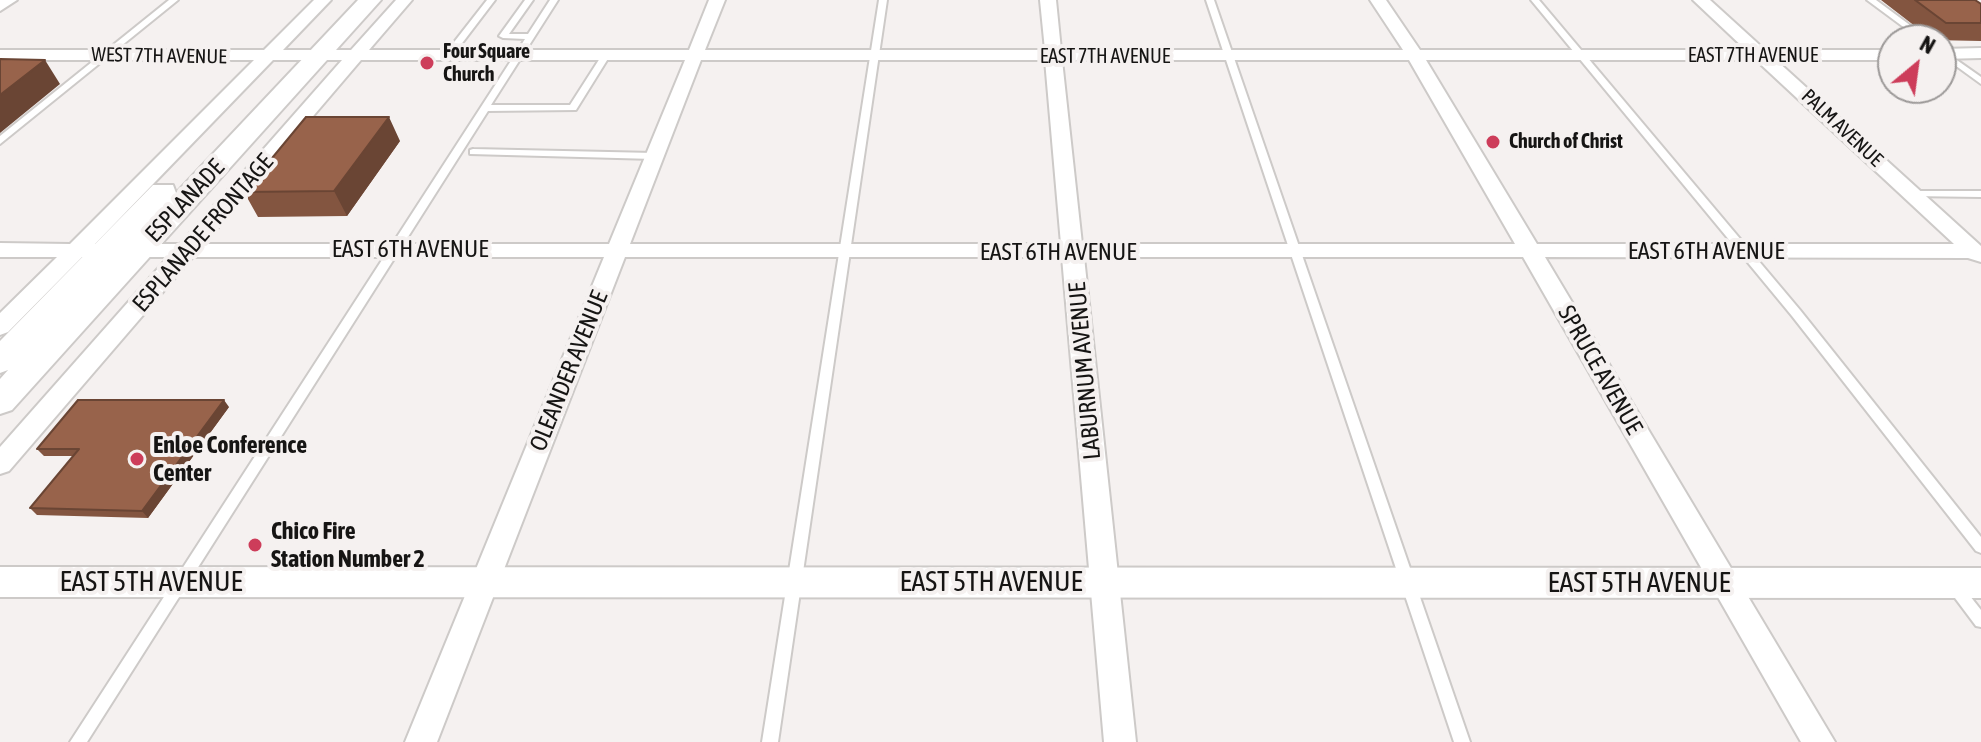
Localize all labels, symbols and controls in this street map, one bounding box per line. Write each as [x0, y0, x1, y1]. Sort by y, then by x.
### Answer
north arrow [1877, 24, 1957, 104]
text: N [1916, 30, 1940, 59]
place label: Four Square Church [443, 40, 530, 87]
street label: WEST 7TH AVENUE [91, 43, 227, 69]
street label: EAST 7TH AVENUE [1688, 44, 1818, 68]
street label: EAST 7TH AVENUE [1040, 45, 1170, 69]
marker: Four Square Church [418, 54, 436, 72]
street label: PALM AVENUE [1796, 84, 1888, 172]
place label: Church of Christ [1509, 130, 1623, 154]
marker: Church of Christ [1484, 133, 1502, 151]
street label: ESPLANADE FRONTAGE [127, 148, 279, 318]
street label: ESPLANADE [139, 154, 231, 248]
street label: EAST 6TH AVENUE [332, 235, 488, 263]
street label: EAST 6TH AVENUE [1628, 237, 1784, 265]
street label: EAST 6TH AVENUE [980, 238, 1136, 266]
street label: LABURNUM AVENUE [1063, 281, 1107, 461]
street label: OLEANDER AVENUE [524, 287, 614, 455]
street label: SPRUCE AVENUE [1551, 300, 1649, 440]
place label: Enloe Conference Center [153, 431, 307, 487]
marker: Enloe Conference Center [128, 450, 146, 468]
place label: Chico Fire Station Number 2 [271, 517, 425, 573]
marker: Chico Fire Station Number 2 [246, 536, 264, 554]
street label: EAST 5TH AVENUE [60, 565, 242, 599]
street label: EAST 5TH AVENUE [900, 565, 1082, 599]
street label: EAST 5TH AVENUE [1548, 566, 1730, 600]

